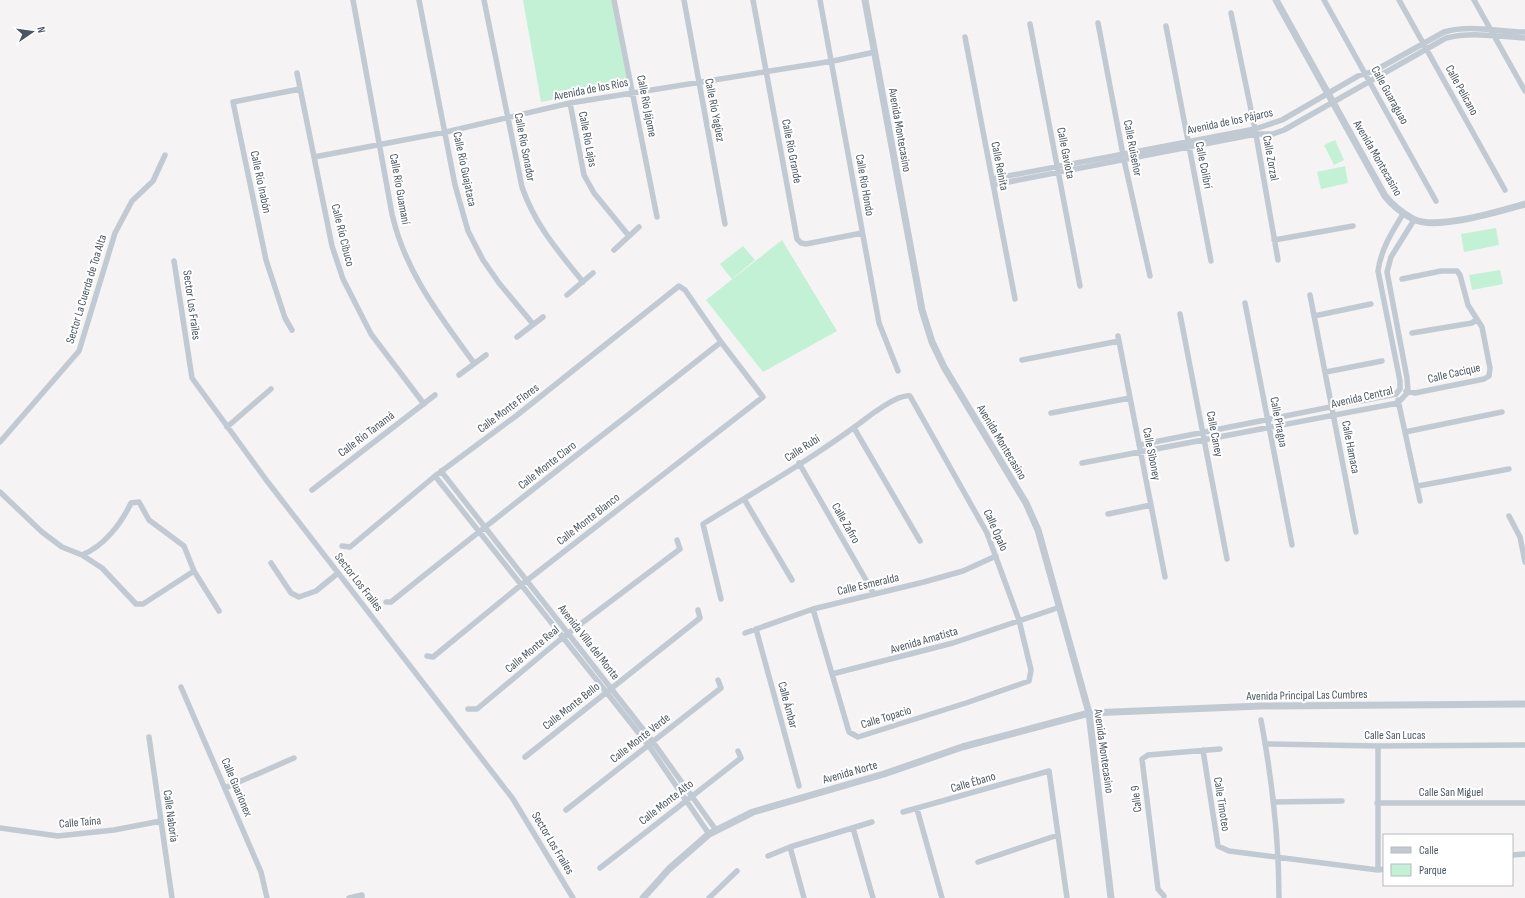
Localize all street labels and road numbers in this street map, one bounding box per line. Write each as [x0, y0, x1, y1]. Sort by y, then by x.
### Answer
street label: Calle Pelícano [1442, 62, 1482, 118]
street label: Calle Guaraguao [1367, 63, 1412, 127]
street label: Calle Río Jájome [633, 74, 660, 139]
street label: Avenida de los Ríos [552, 75, 630, 104]
street label: Calle Río Yagüez [701, 77, 728, 144]
street label: Avenida Montecasino [885, 86, 914, 173]
street label: Avenida de los Pájaros [1185, 105, 1274, 138]
street label: Calle Río Lajas [575, 110, 600, 168]
street label: Calle Río Sonador [511, 112, 539, 183]
street label: Avenida Montecasino [1349, 117, 1405, 199]
street label: Calle Río Grande [778, 118, 805, 185]
street label: Calle Ruiseñor [1120, 119, 1145, 178]
street label: Calle Gaviota [1053, 126, 1078, 180]
street label: Calle Río Guajataca [449, 130, 480, 208]
street label: Calle Zorzal [1259, 134, 1282, 182]
street label: Calle Reinita [987, 140, 1012, 192]
street label: Calle Colibrí [1192, 140, 1216, 191]
street label: Calle Río Inabón [247, 150, 274, 215]
street label: Calle Río Guamaní [386, 153, 413, 226]
street label: Calle Río Hondo [852, 153, 877, 217]
street label: Calle Río Cibuco [328, 202, 358, 268]
street label: Sector La Cuerda de Toa Alta [63, 233, 110, 345]
street label: Sector Los Frailes [179, 269, 204, 341]
street label: Calle Cacique [1426, 360, 1482, 387]
street label: Calle Monte Flores [475, 380, 542, 436]
street label: Avenida Central [1329, 383, 1394, 412]
street label: Calle Piragua [1266, 396, 1291, 449]
street label: Avenida Montecasino [973, 401, 1030, 483]
street label: Calle Río Tanamá [335, 408, 398, 461]
street label: Calle Caney [1203, 410, 1226, 459]
street label: Calle Hamaca [1338, 419, 1363, 475]
street label: Calle Siboney [1139, 427, 1164, 482]
street label: Calle Rubí [782, 431, 823, 465]
street label: Calle Monte Claro [515, 438, 580, 493]
street label: Calle Monte Blanco [554, 490, 623, 549]
street label: Calle Zafiro [828, 500, 863, 546]
street label: Calle Ópalo [980, 507, 1011, 553]
street label: Sector Los Frailes [331, 550, 386, 615]
street label: Calle Esmeralda [836, 570, 901, 599]
street label: Avenida Villa del Monte [554, 601, 623, 683]
street label: Calle Monte Real [502, 622, 562, 676]
street label: Avenida Amatista [888, 624, 960, 658]
street label: Calle Monte Bello [540, 679, 603, 733]
street label: Calle Ámbar [774, 680, 801, 731]
street label: Avenida Principal Las Cumbres [1245, 687, 1368, 704]
street label: Calle Topacio [859, 703, 913, 732]
street label: Avenida Montecasino [1090, 707, 1117, 794]
street label: Calle Monte Verde [607, 710, 673, 766]
street label: Calle San Lucas [1364, 728, 1426, 743]
street label: Calle Guarionex [218, 756, 256, 819]
street label: Avenida Norte [820, 757, 879, 788]
street label: Calle Ébano [949, 769, 997, 796]
street label: Calle Monte Alto [636, 776, 697, 828]
street label: Calle Timoteo [1210, 776, 1233, 832]
street label: Calle 9 [1127, 785, 1146, 813]
street label: Calle San Miguel [1419, 785, 1483, 800]
street label: Calle Naboria [159, 789, 182, 843]
street label: Sector Los Frailes [528, 809, 577, 877]
street label: Calle Taína [58, 813, 102, 832]

